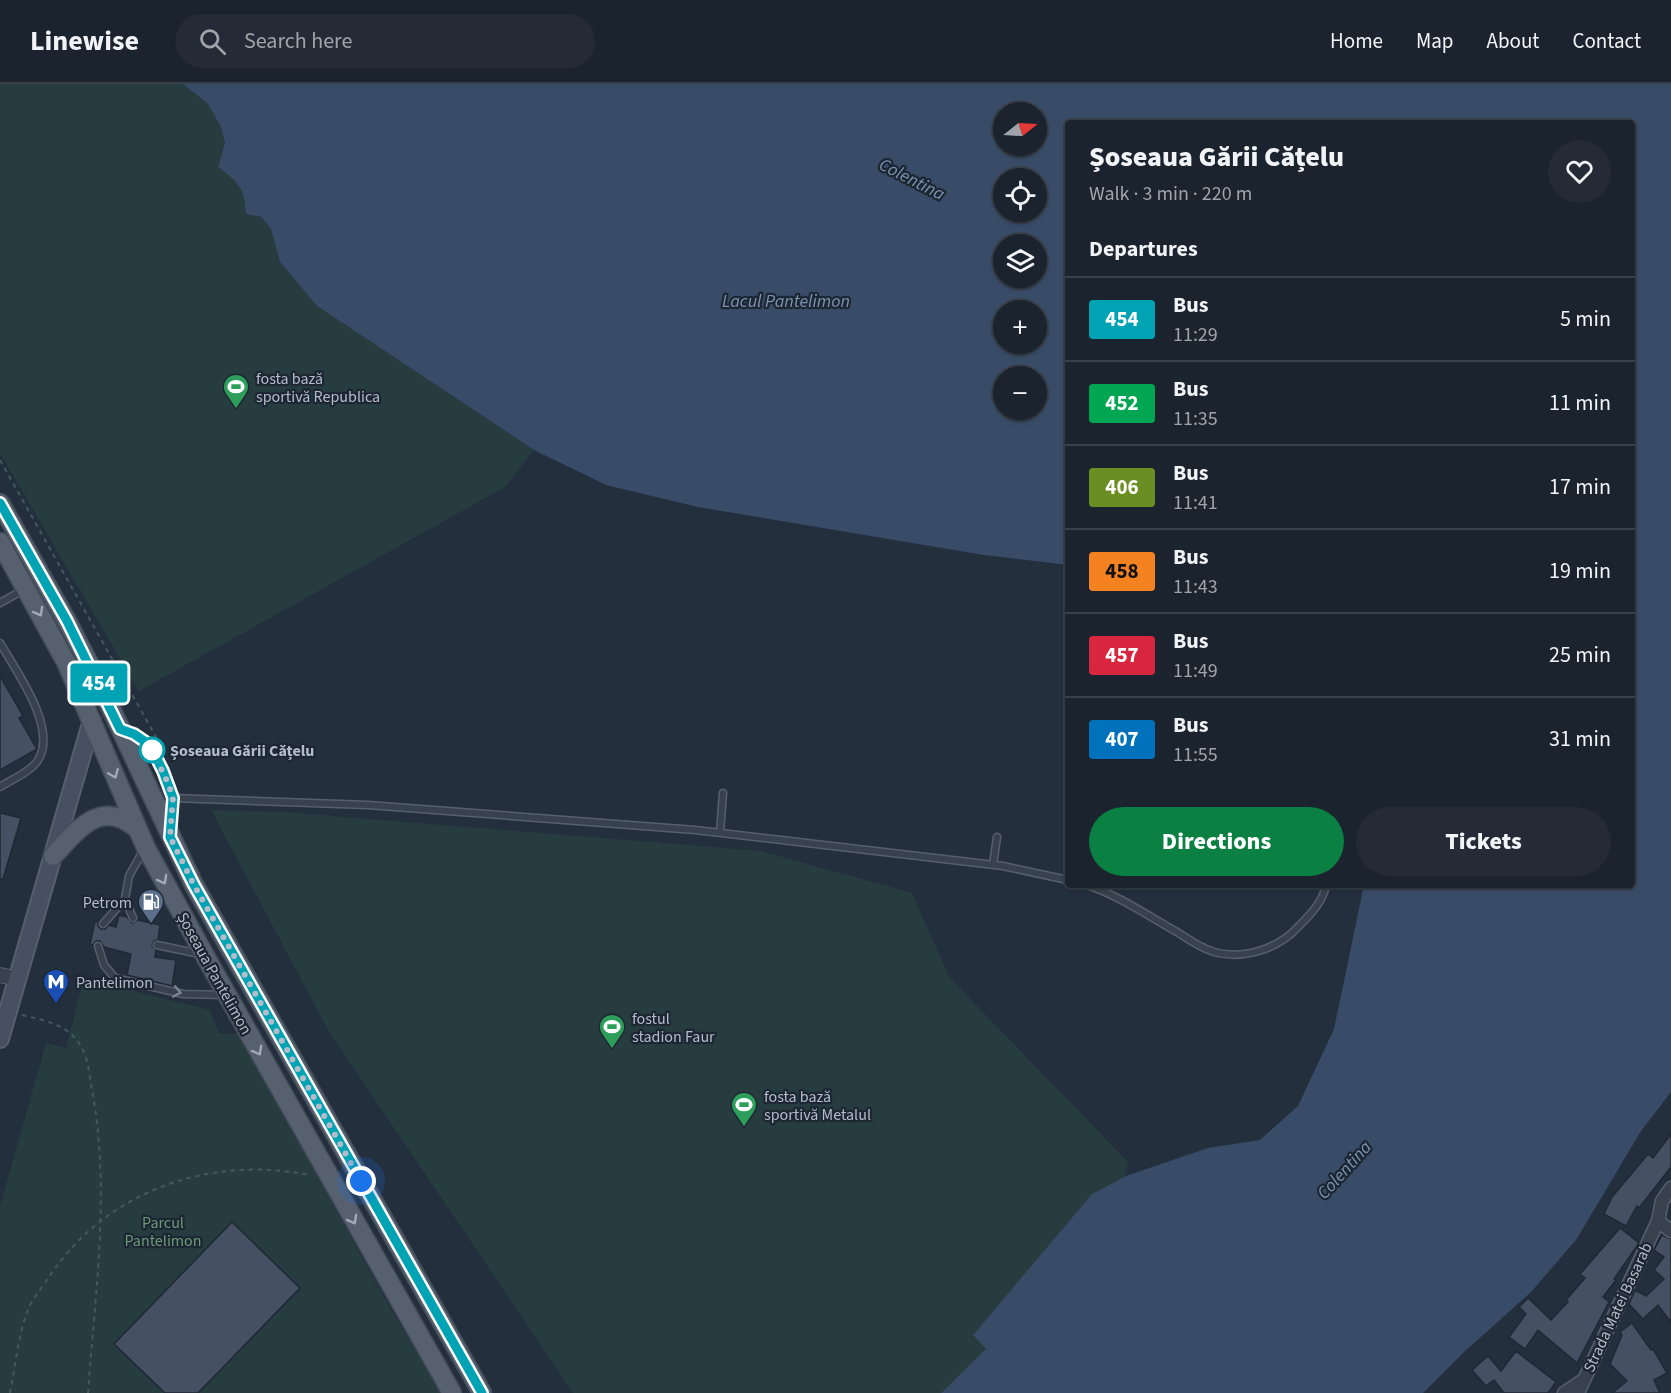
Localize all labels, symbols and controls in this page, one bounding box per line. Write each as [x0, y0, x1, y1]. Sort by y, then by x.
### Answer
search box [175, 14, 595, 68]
text: Linewise [30, 21, 139, 61]
icon: search [196, 25, 229, 58]
text: Search here [244, 25, 352, 57]
text: Home [1330, 26, 1383, 56]
text: Map [1416, 26, 1454, 56]
text: About [1487, 26, 1539, 56]
text: Contact [1572, 26, 1641, 56]
north arrow [993, 102, 1047, 156]
map controls [993, 102, 1047, 420]
text: Șoseaua Gării Cățelu [1089, 137, 1344, 177]
button: heart [1548, 140, 1611, 203]
water label: Colentina [875, 152, 949, 207]
button: locate [993, 168, 1047, 222]
text: Walk · 3 min · 220 m [1089, 180, 1252, 208]
text: Departures [1089, 233, 1198, 265]
button: layers [993, 234, 1047, 288]
water label: Lacul Pantelimon [722, 289, 850, 314]
text: Bus [1173, 289, 1209, 321]
button: + [993, 300, 1047, 354]
text: 5 min [1560, 303, 1611, 335]
text: 454 [1105, 304, 1139, 334]
text: 11:29 [1173, 321, 1218, 349]
button: − [993, 366, 1047, 420]
place label: fosta bază sportivă Republica [256, 368, 380, 408]
sports icon: fosta bază sportivă Republica [221, 372, 251, 410]
text: Bus [1173, 373, 1209, 405]
text: 11 min [1549, 387, 1611, 419]
text: 452 [1105, 388, 1139, 418]
text: 11:35 [1173, 405, 1218, 433]
text: Bus [1173, 457, 1209, 489]
text: 17 min [1549, 471, 1611, 503]
text: 406 [1105, 472, 1139, 502]
text: 11:41 [1173, 489, 1218, 517]
text: Bus [1173, 541, 1209, 573]
text: 19 min [1549, 555, 1611, 587]
text: 458 [1105, 556, 1139, 586]
text: 11:43 [1173, 573, 1218, 601]
one-way arrow [32, 605, 43, 616]
text: Bus [1173, 625, 1209, 657]
text: 25 min [1549, 639, 1611, 671]
text: 457 [1105, 640, 1139, 670]
text: 11:49 [1173, 657, 1218, 685]
line badge: 454 [64, 664, 134, 702]
text: 454 [82, 668, 116, 698]
text: Bus [1173, 709, 1209, 741]
text: 31 min [1549, 723, 1611, 755]
text: 407 [1105, 724, 1139, 754]
marker: Șoseaua Gării Cățelu [139, 737, 165, 763]
place label: Șoseaua Gării Cățelu [170, 740, 314, 762]
text: 11:55 [1173, 741, 1218, 769]
one-way arrow [107, 767, 119, 778]
button: Directions [1089, 807, 1344, 876]
button: Tickets [1356, 807, 1611, 876]
one-way arrow [156, 874, 167, 884]
fuel station icon: Petrom [136, 887, 166, 925]
place label: Petrom [83, 892, 132, 914]
street label: Șoseaua Pantelimon [171, 908, 257, 1039]
metro station icon: Pantelimon [41, 967, 71, 1005]
place label: Pantelimon [76, 972, 153, 994]
one-way arrow [171, 985, 181, 998]
place label: fostul stadion Faur [632, 1008, 715, 1048]
sports icon: fostul stadion Faur [597, 1012, 627, 1050]
one-way arrow [251, 1044, 262, 1055]
place label: fosta bază sportivă Metalul [764, 1086, 871, 1126]
sports icon: fosta bază sportivă Metalul [729, 1090, 759, 1128]
water label: Colentina [1311, 1135, 1378, 1205]
your location [346, 1166, 376, 1196]
park label: Parcul Pantelimon [124, 1212, 202, 1252]
one-way arrow [346, 1214, 358, 1225]
street label: Strada Matei Basarab [1578, 1239, 1658, 1376]

